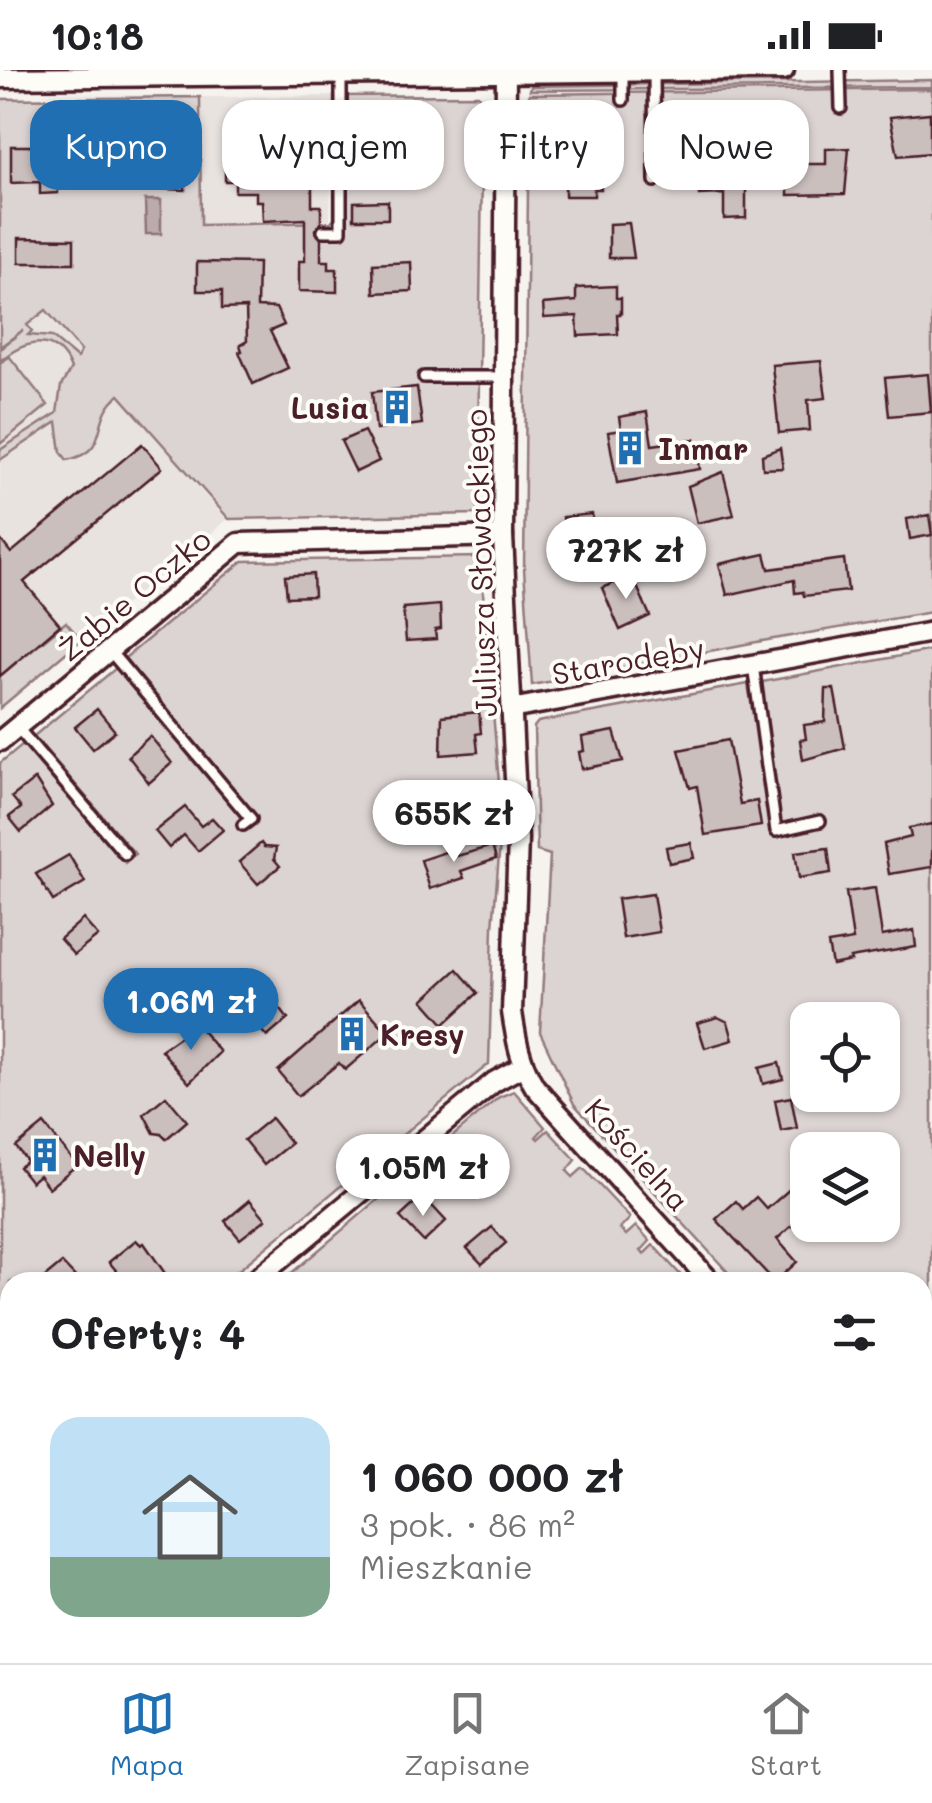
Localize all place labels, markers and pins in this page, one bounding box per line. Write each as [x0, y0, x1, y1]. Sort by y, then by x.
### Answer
place label: Lusia [291, 387, 369, 427]
building icon: Lusia [378, 388, 416, 426]
place label: Inmar [658, 428, 748, 468]
building icon: Inmar [611, 429, 649, 467]
pin: 727K zł [534, 517, 718, 602]
pin: 655K zł [362, 780, 546, 865]
pin: 1.06M zł [88, 968, 294, 1053]
place label: Kresy [380, 1014, 465, 1054]
building icon: Kresy [333, 1015, 371, 1053]
pin: 1.05M zł [320, 1134, 526, 1219]
place label: Nelly [73, 1135, 146, 1175]
building icon: Nelly [26, 1136, 64, 1174]

